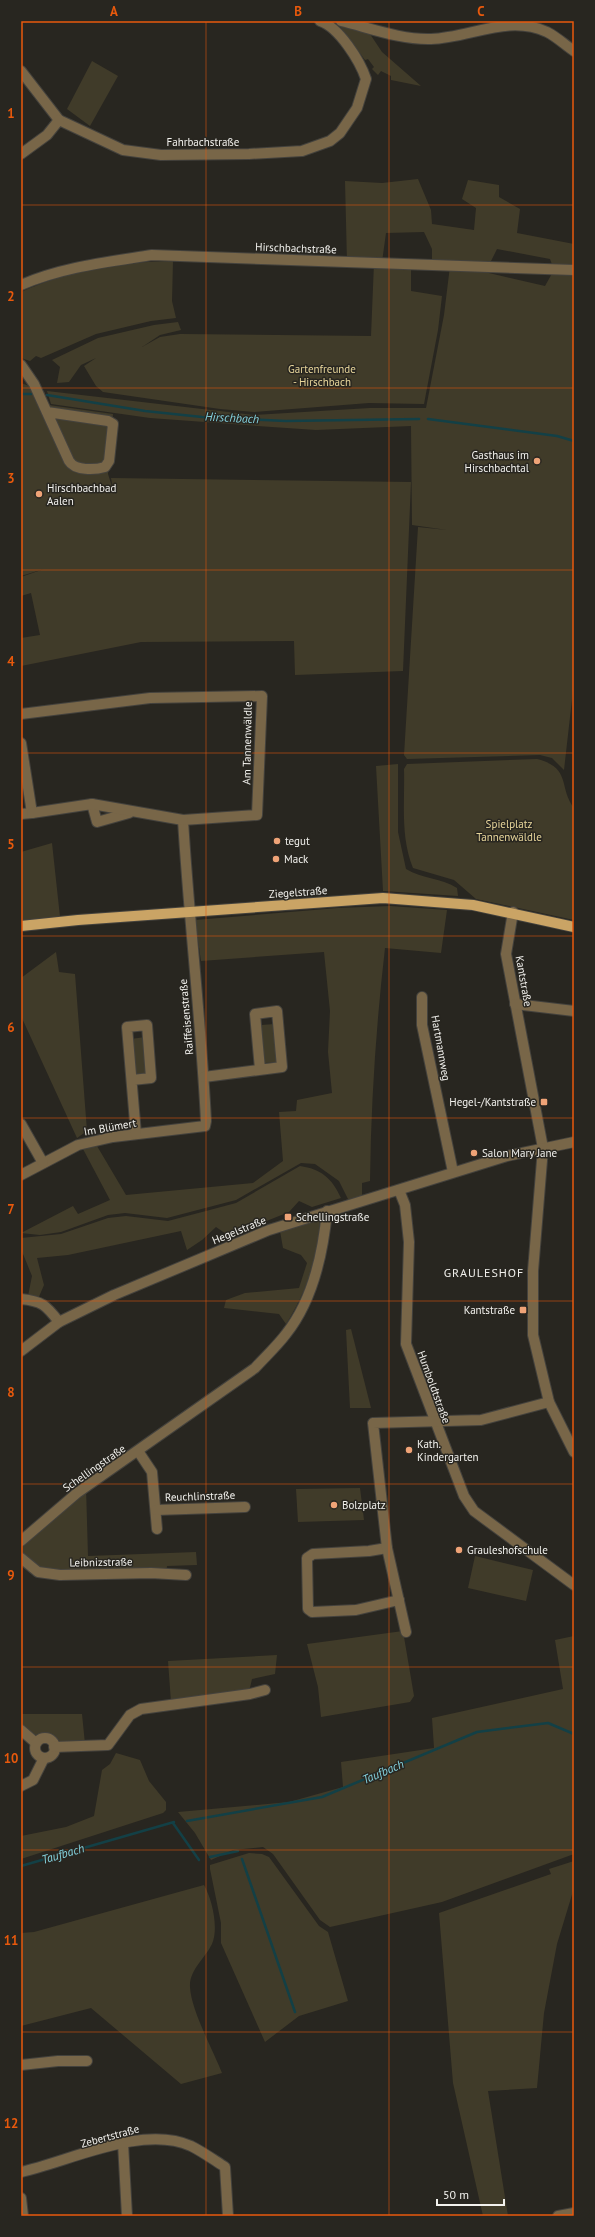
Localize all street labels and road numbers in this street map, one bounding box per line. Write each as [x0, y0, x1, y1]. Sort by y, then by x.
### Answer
street label: Fahrbachstraße [167, 135, 240, 149]
street label: Hirschbachstraße [255, 240, 337, 256]
street label: Am Tannenwäldle [239, 701, 255, 785]
street label: Ziegelstraße [268, 883, 328, 901]
street label: Kantstraße [513, 955, 535, 1008]
street label: Raiffeisenstraße [176, 978, 196, 1056]
street label: Hartmannweg [428, 1014, 454, 1082]
street label: Im Blümert [83, 1115, 138, 1138]
street label: Hegelstraße [210, 1213, 269, 1247]
street label: Humboldtstraße [414, 1349, 454, 1426]
street label: Schellingstraße [60, 1441, 128, 1495]
street label: Reuchlinstraße [165, 1488, 236, 1504]
street label: Leibnizstraße [69, 1554, 133, 1570]
street label: Zebertstraße [79, 2121, 141, 2151]

